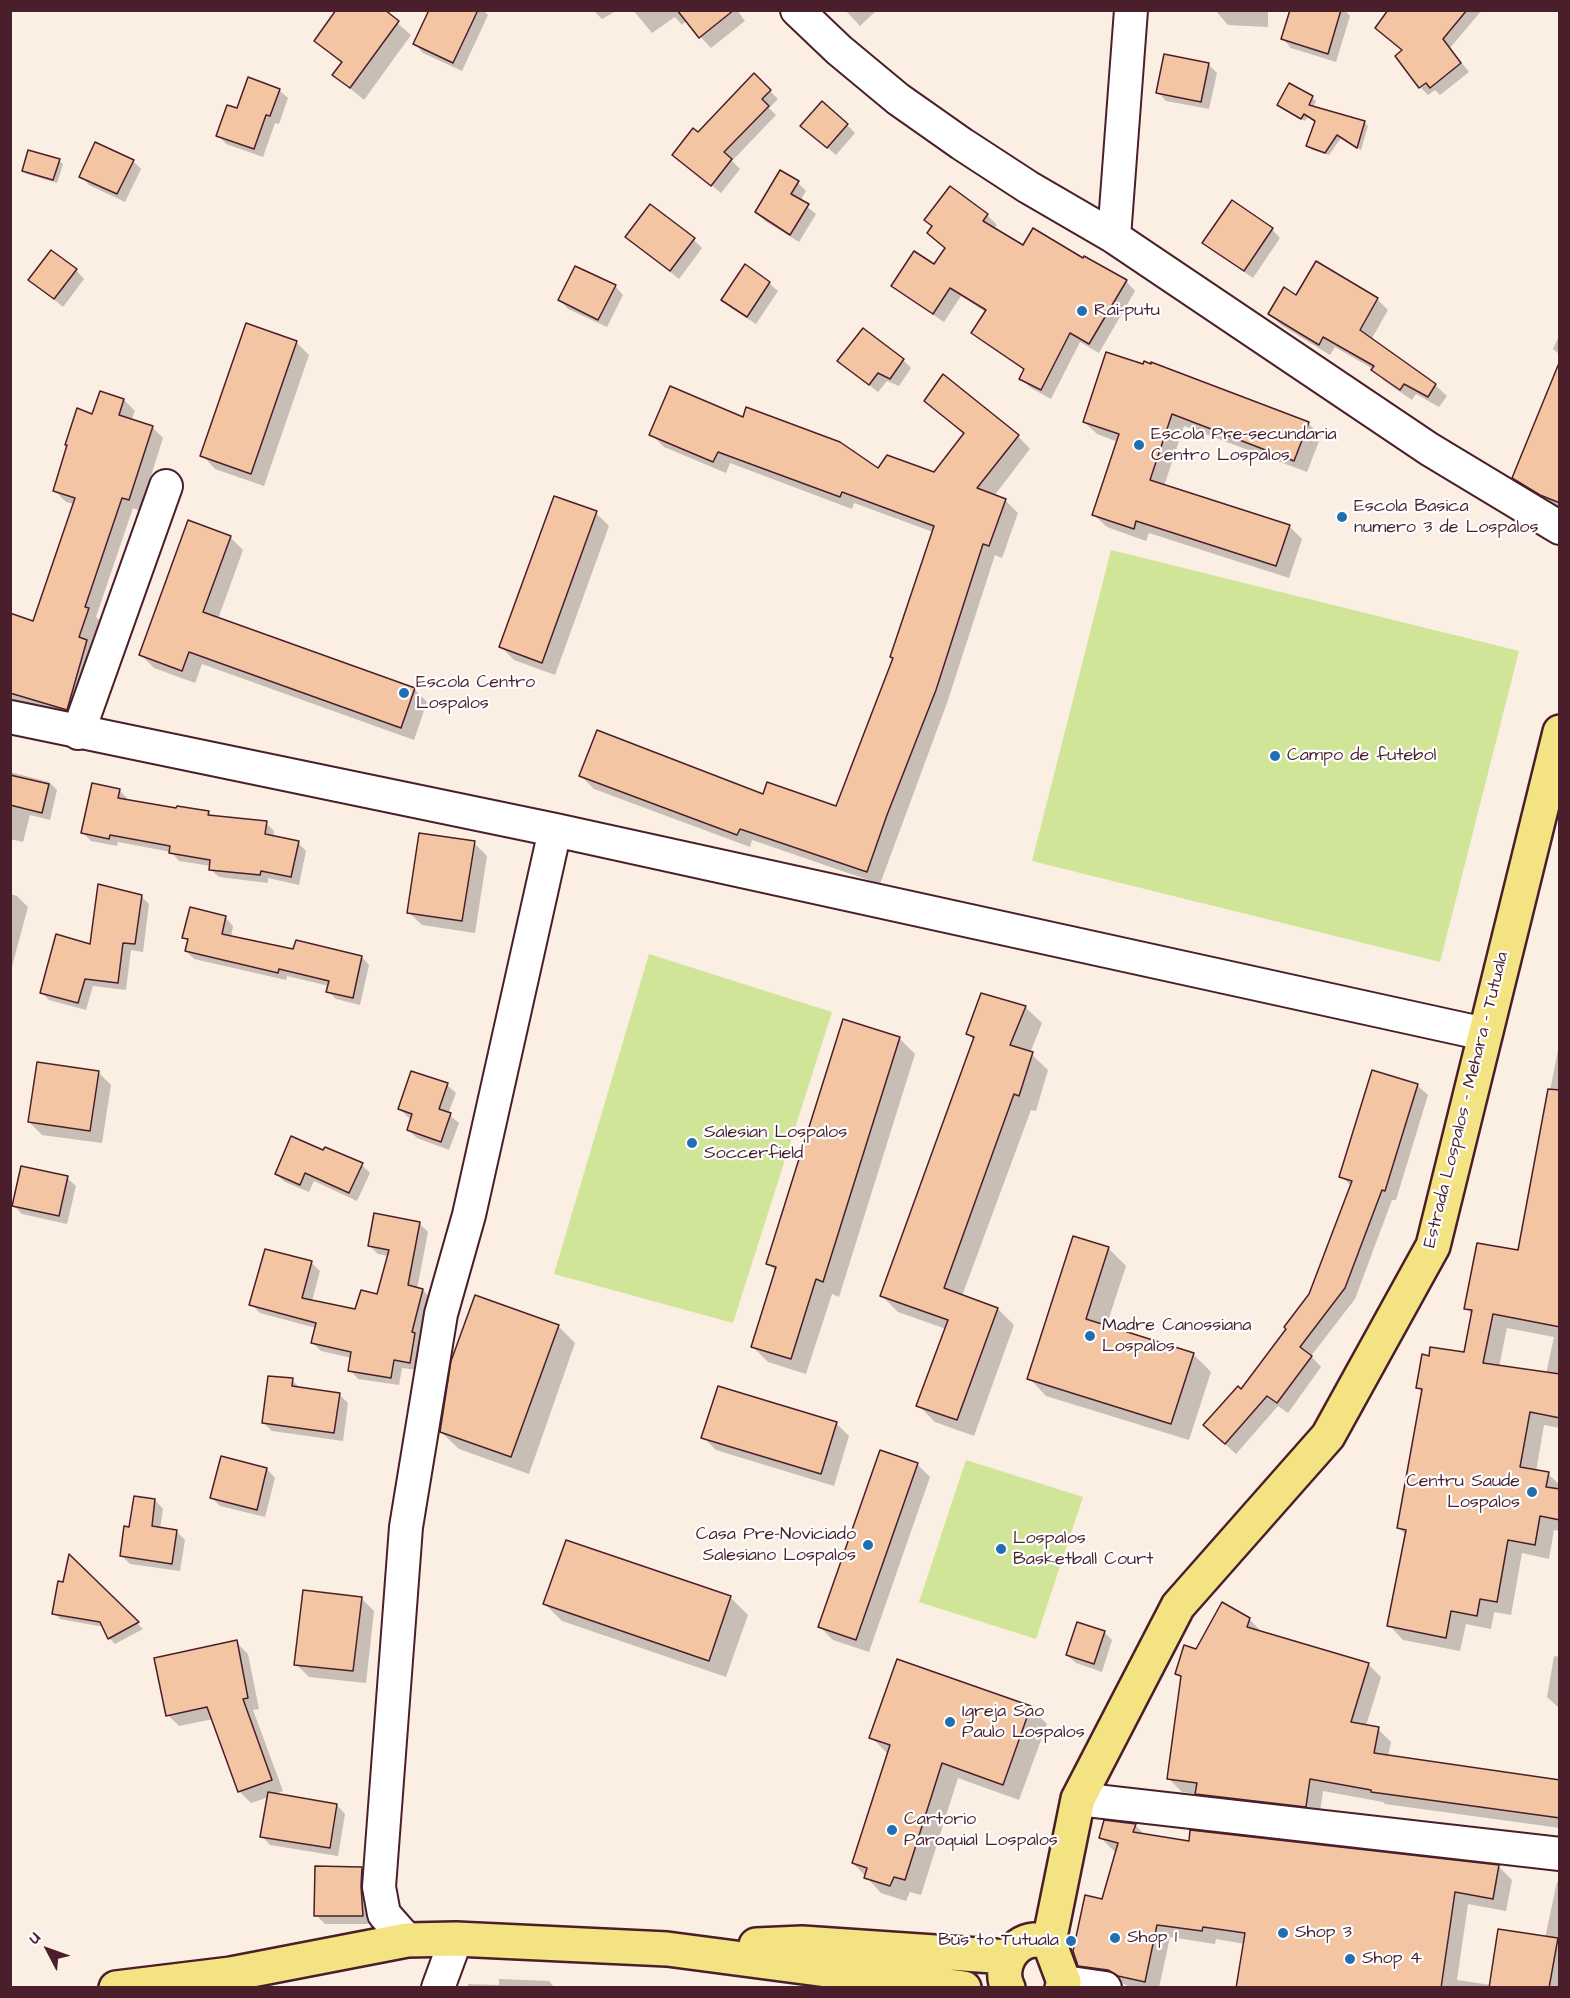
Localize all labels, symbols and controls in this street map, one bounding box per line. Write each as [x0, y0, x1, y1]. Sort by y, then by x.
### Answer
place label: Rai-putu [1094, 300, 1160, 322]
marker: Rai-putu [1075, 304, 1089, 318]
place label: Escola Pre-secundaria Centro Lospalos [1151, 424, 1337, 466]
marker: Escola Pre-secundaria Centro Lospalos [1132, 438, 1146, 452]
place label: Escola Basica numero 3 de Lospalos [1354, 496, 1538, 538]
marker: Escola Basica numero 3 de Lospalos [1335, 510, 1349, 524]
place label: Escola Centro Lospalos [416, 672, 535, 714]
marker: Escola Centro Lospalos [397, 686, 411, 700]
place label: Campo de futebol [1287, 745, 1436, 767]
marker: Campo de futebol [1268, 749, 1282, 763]
street label: Estrada Lospalos - Mehara - Tutuala [1420, 950, 1514, 1250]
place label: Salesian Lospalos Soccerfield [704, 1122, 847, 1164]
marker: Salesian Lospalos Soccerfield [685, 1136, 699, 1150]
place label: Madre Canossiana Lospalos [1102, 1315, 1251, 1358]
marker: Madre Canossiana Lospalos [1083, 1329, 1097, 1343]
place label: Centru Saude Lospalos [1406, 1471, 1520, 1514]
marker: Centru Saude Lospalos [1525, 1485, 1539, 1499]
place label: Casa Pre-Noviciado Salesiano Lospalos [696, 1524, 856, 1567]
place label: Lospalos Basketball Court [1013, 1528, 1153, 1570]
marker: Casa Pre-Noviciado Salesiano Lospalos [861, 1538, 875, 1552]
marker: Lospalos Basketball Court [994, 1542, 1008, 1556]
place label: Igreja Sao Paulo Lospalos [962, 1701, 1085, 1744]
marker: Igreja Sao Paulo Lospalos [943, 1715, 957, 1729]
place label: Cartorio Paroquial Lospalos [904, 1809, 1058, 1852]
marker: Cartorio Paroquial Lospalos [885, 1823, 899, 1837]
north arrow [18, 1920, 78, 1980]
place label: Shop 3 [1295, 1922, 1352, 1944]
marker: Shop 3 [1276, 1926, 1290, 1940]
place label: Shop 1 [1127, 1927, 1177, 1949]
text: U [23, 1928, 46, 1949]
place label: Bus to Tutuala [938, 1930, 1059, 1952]
marker: Shop 1 [1108, 1931, 1122, 1945]
marker: Bus to Tutuala [1064, 1934, 1078, 1948]
place label: Shop 4 [1362, 1948, 1422, 1970]
marker: Shop 4 [1343, 1952, 1357, 1966]

